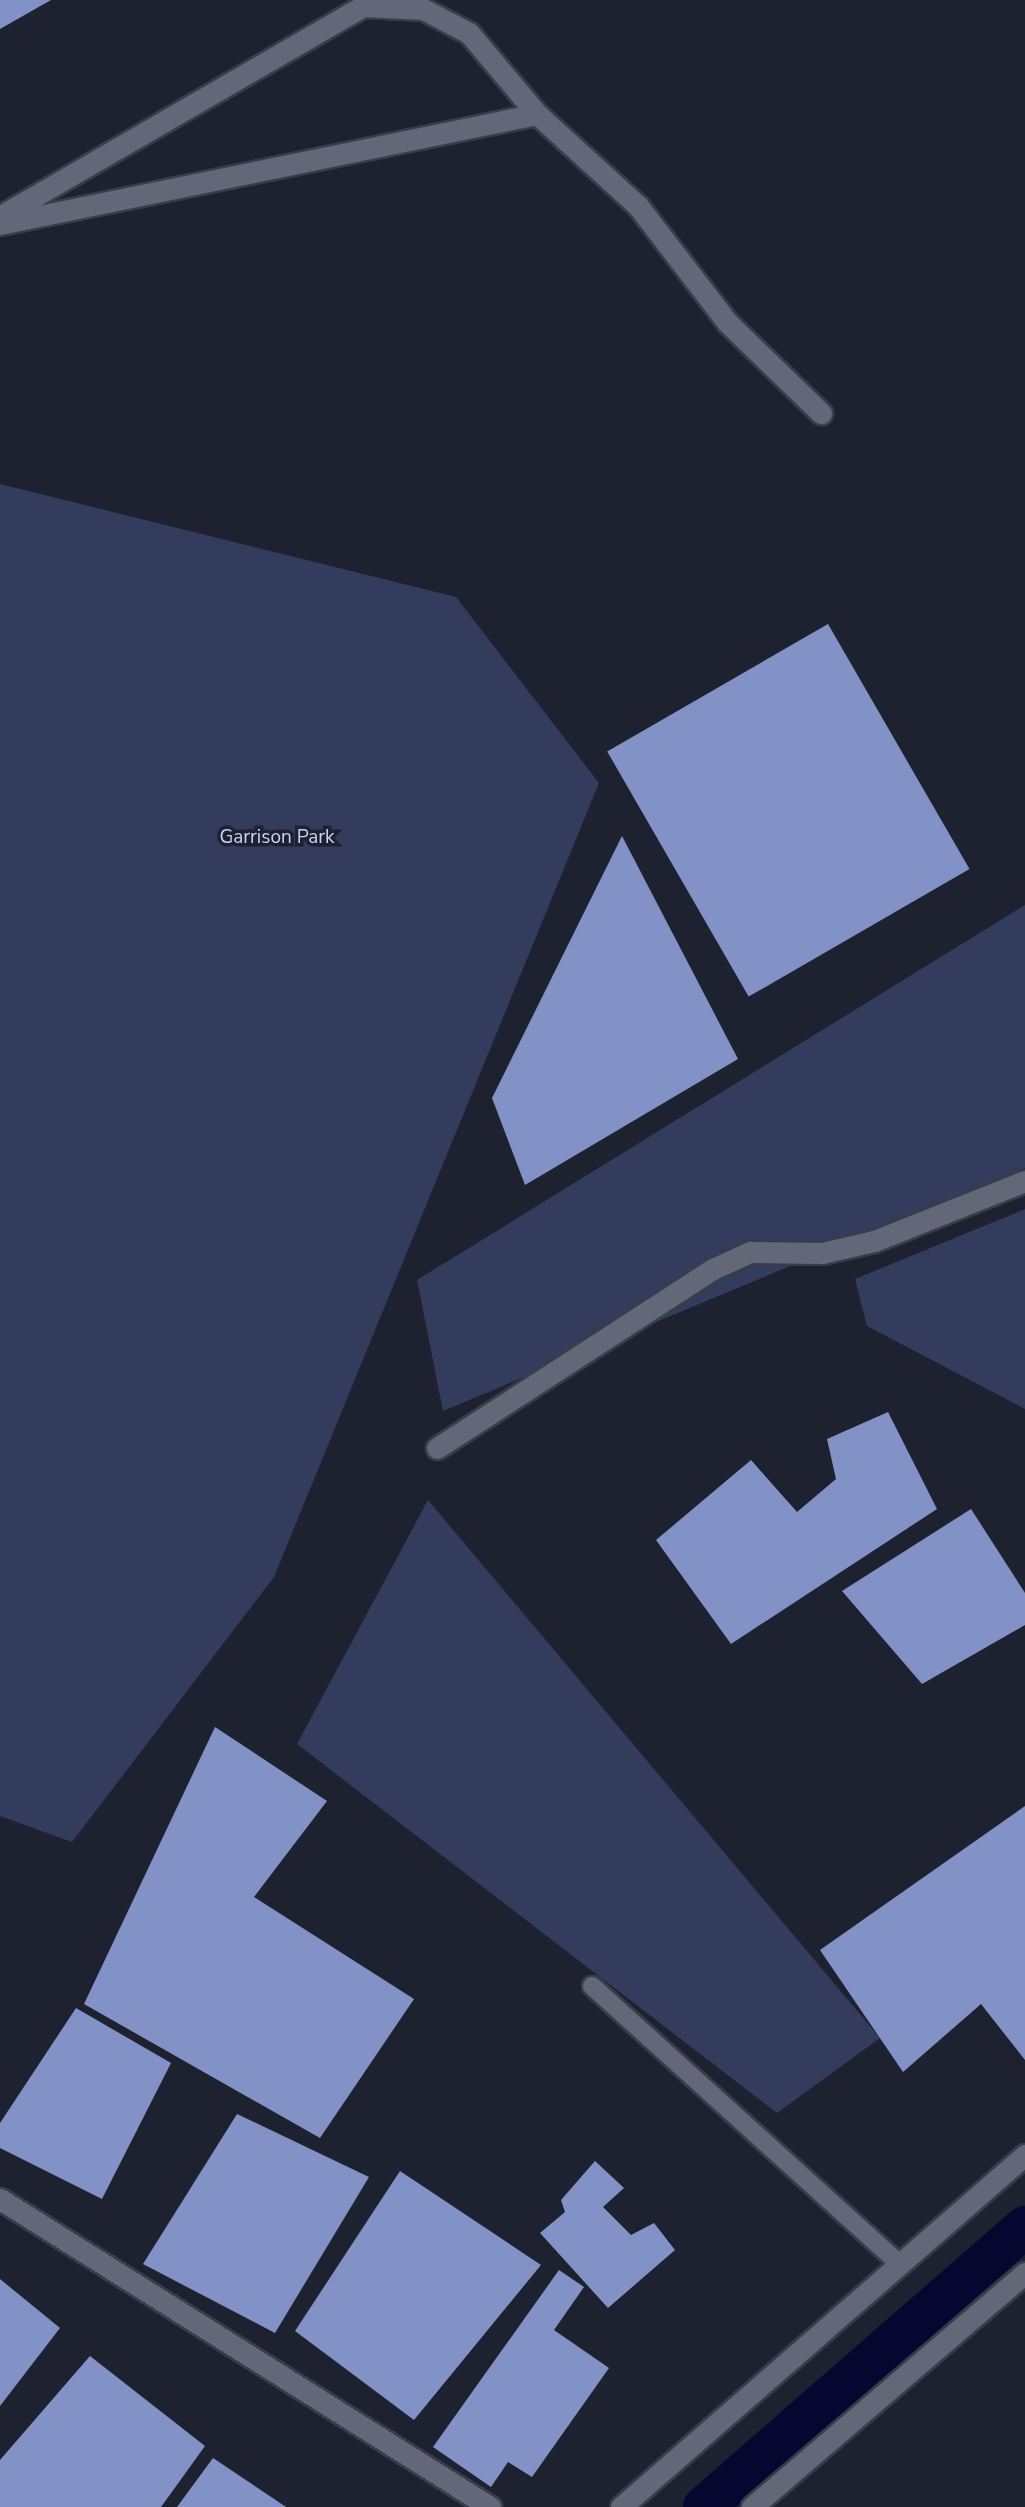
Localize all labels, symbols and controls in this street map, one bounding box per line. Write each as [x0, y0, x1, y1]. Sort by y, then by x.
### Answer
park label: Garrison Park [219, 827, 335, 849]

